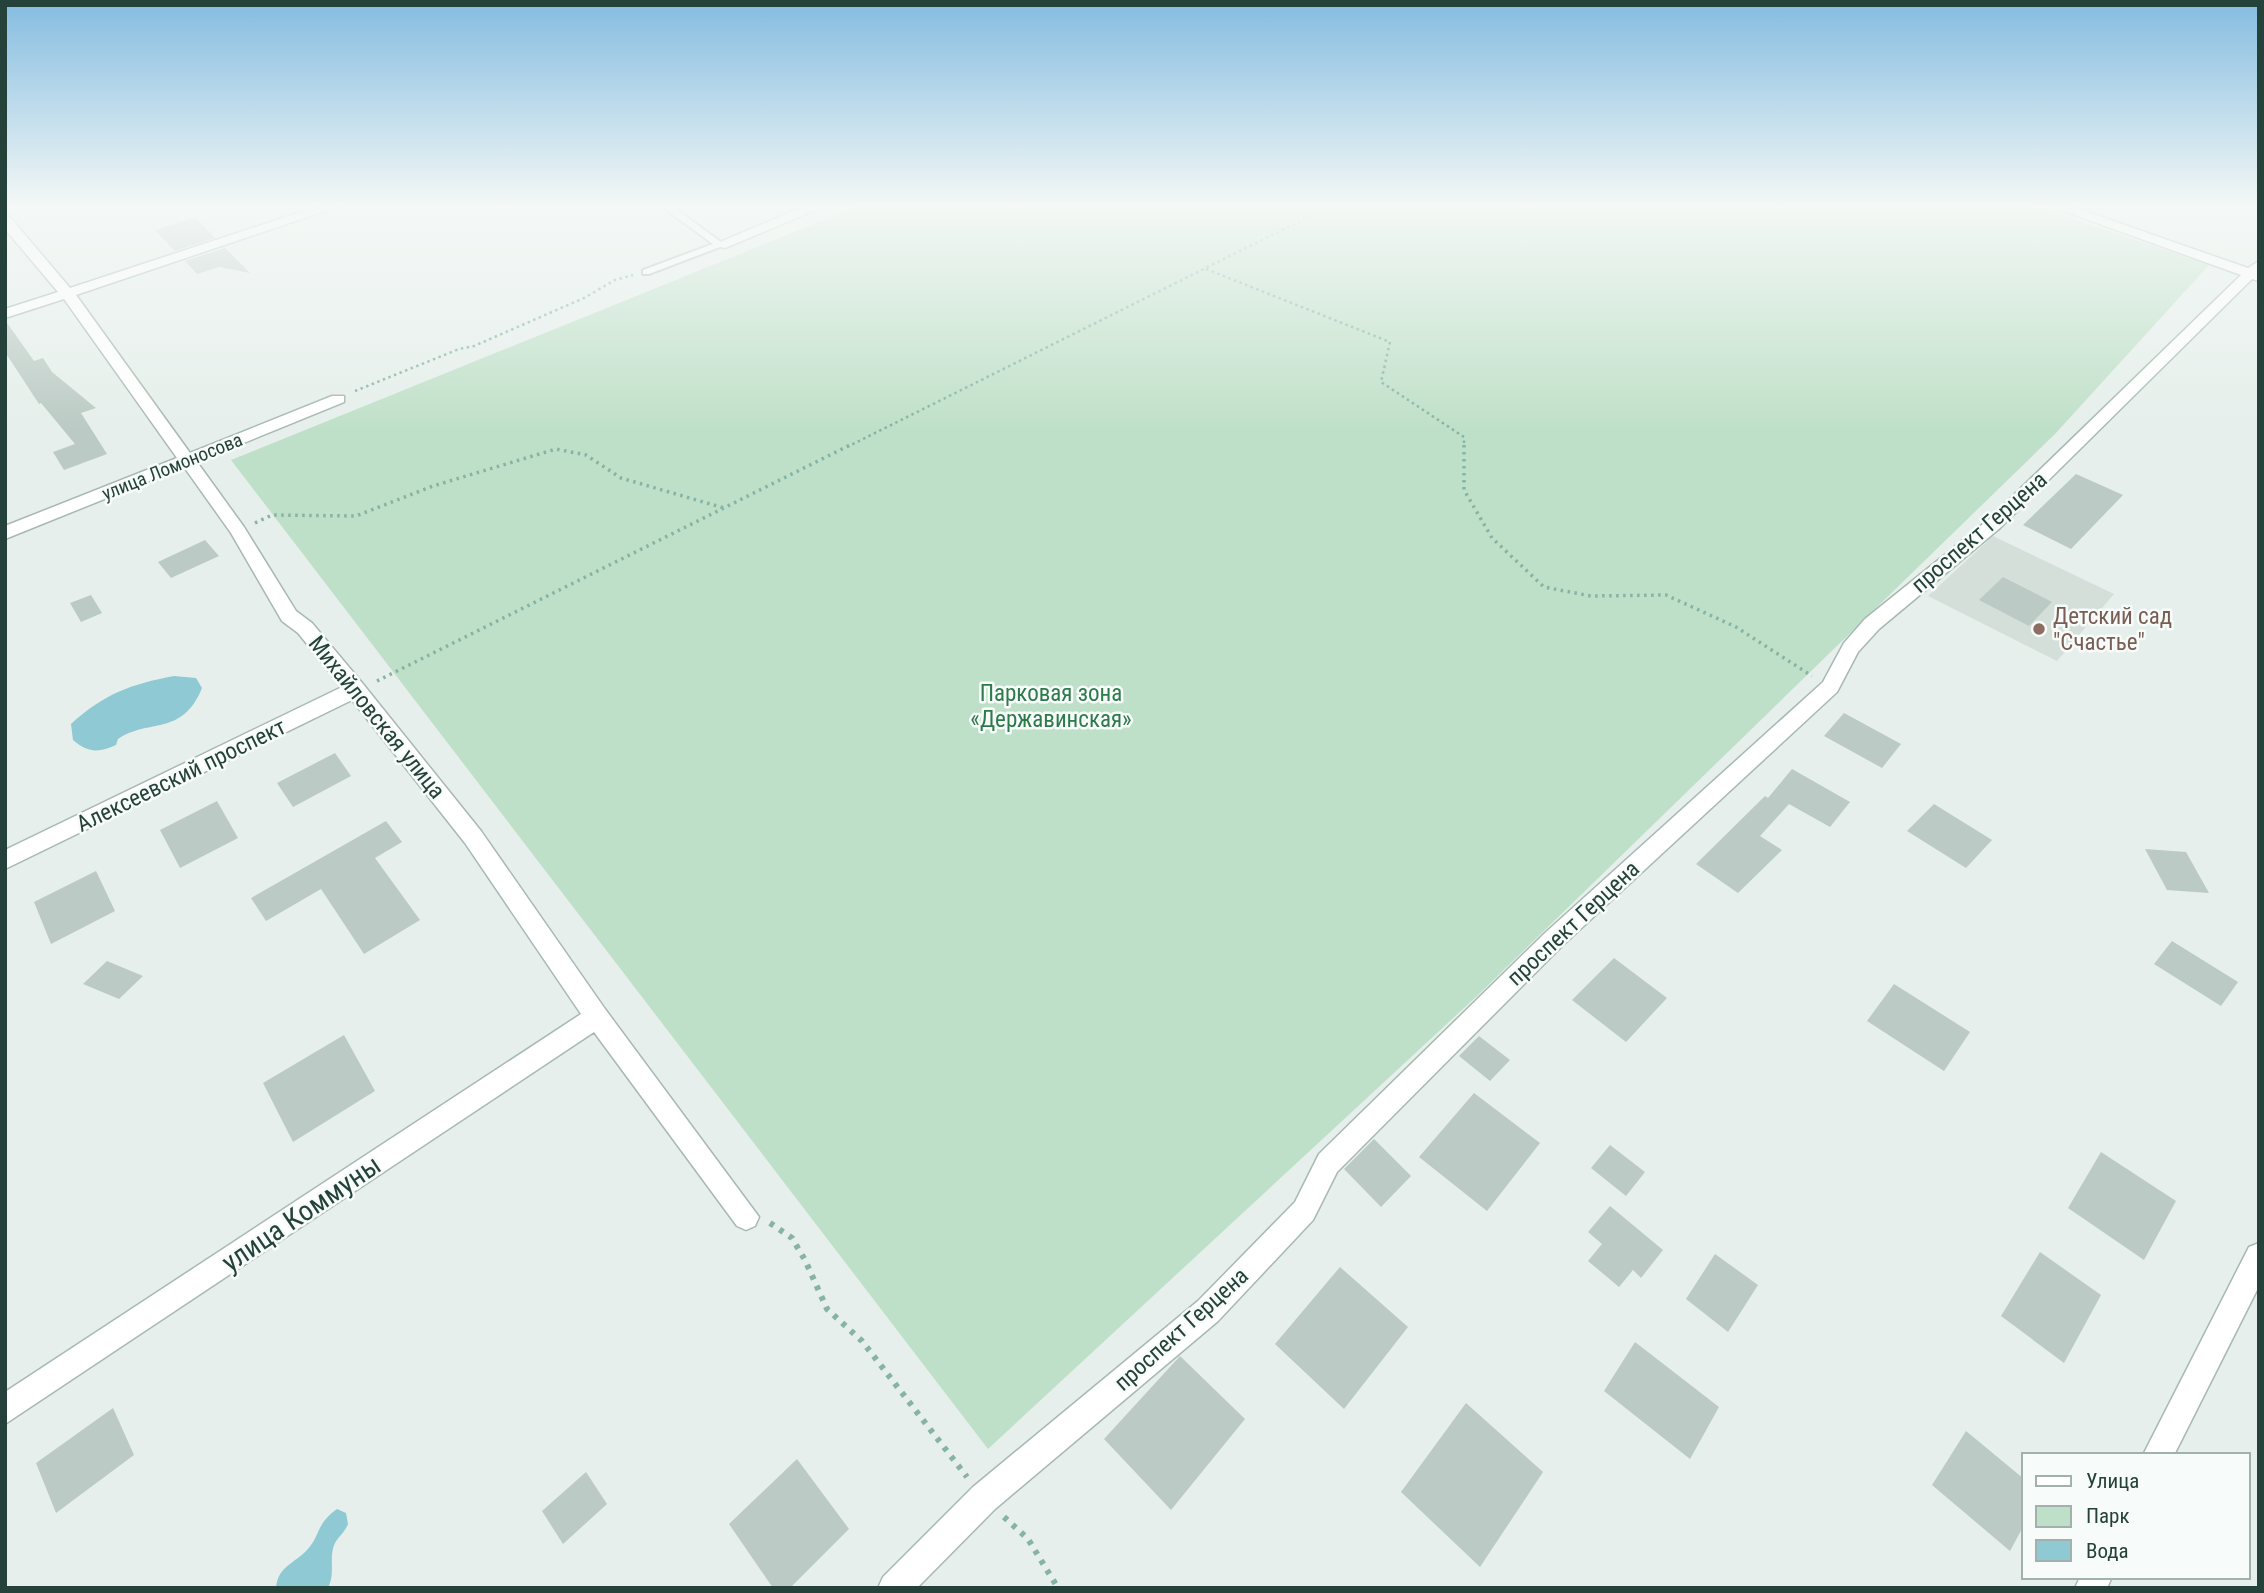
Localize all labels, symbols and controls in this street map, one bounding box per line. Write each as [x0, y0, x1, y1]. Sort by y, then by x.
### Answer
street label: улица Ломоносова [99, 428, 246, 505]
street label: проспект Герцена [1906, 466, 2053, 599]
place label: Детский сад "Счастье" [2053, 603, 2172, 656]
marker: Детский сад "Счастье" [2031, 621, 2047, 637]
street label: Михайловская улица [303, 631, 451, 804]
park label: Парковая зона «Державинская» [970, 680, 1132, 733]
street label: Алексеевский проспект [72, 713, 290, 838]
street label: проспект Герцена [1502, 855, 1645, 991]
street label: улица Коммуны [215, 1148, 387, 1279]
street label: проспект Герцена [1109, 1262, 1254, 1396]
legend [2022, 1453, 2250, 1579]
text: Улица [2086, 1469, 2139, 1493]
text: Парк [2086, 1504, 2130, 1528]
text: Вода [2086, 1539, 2129, 1563]

